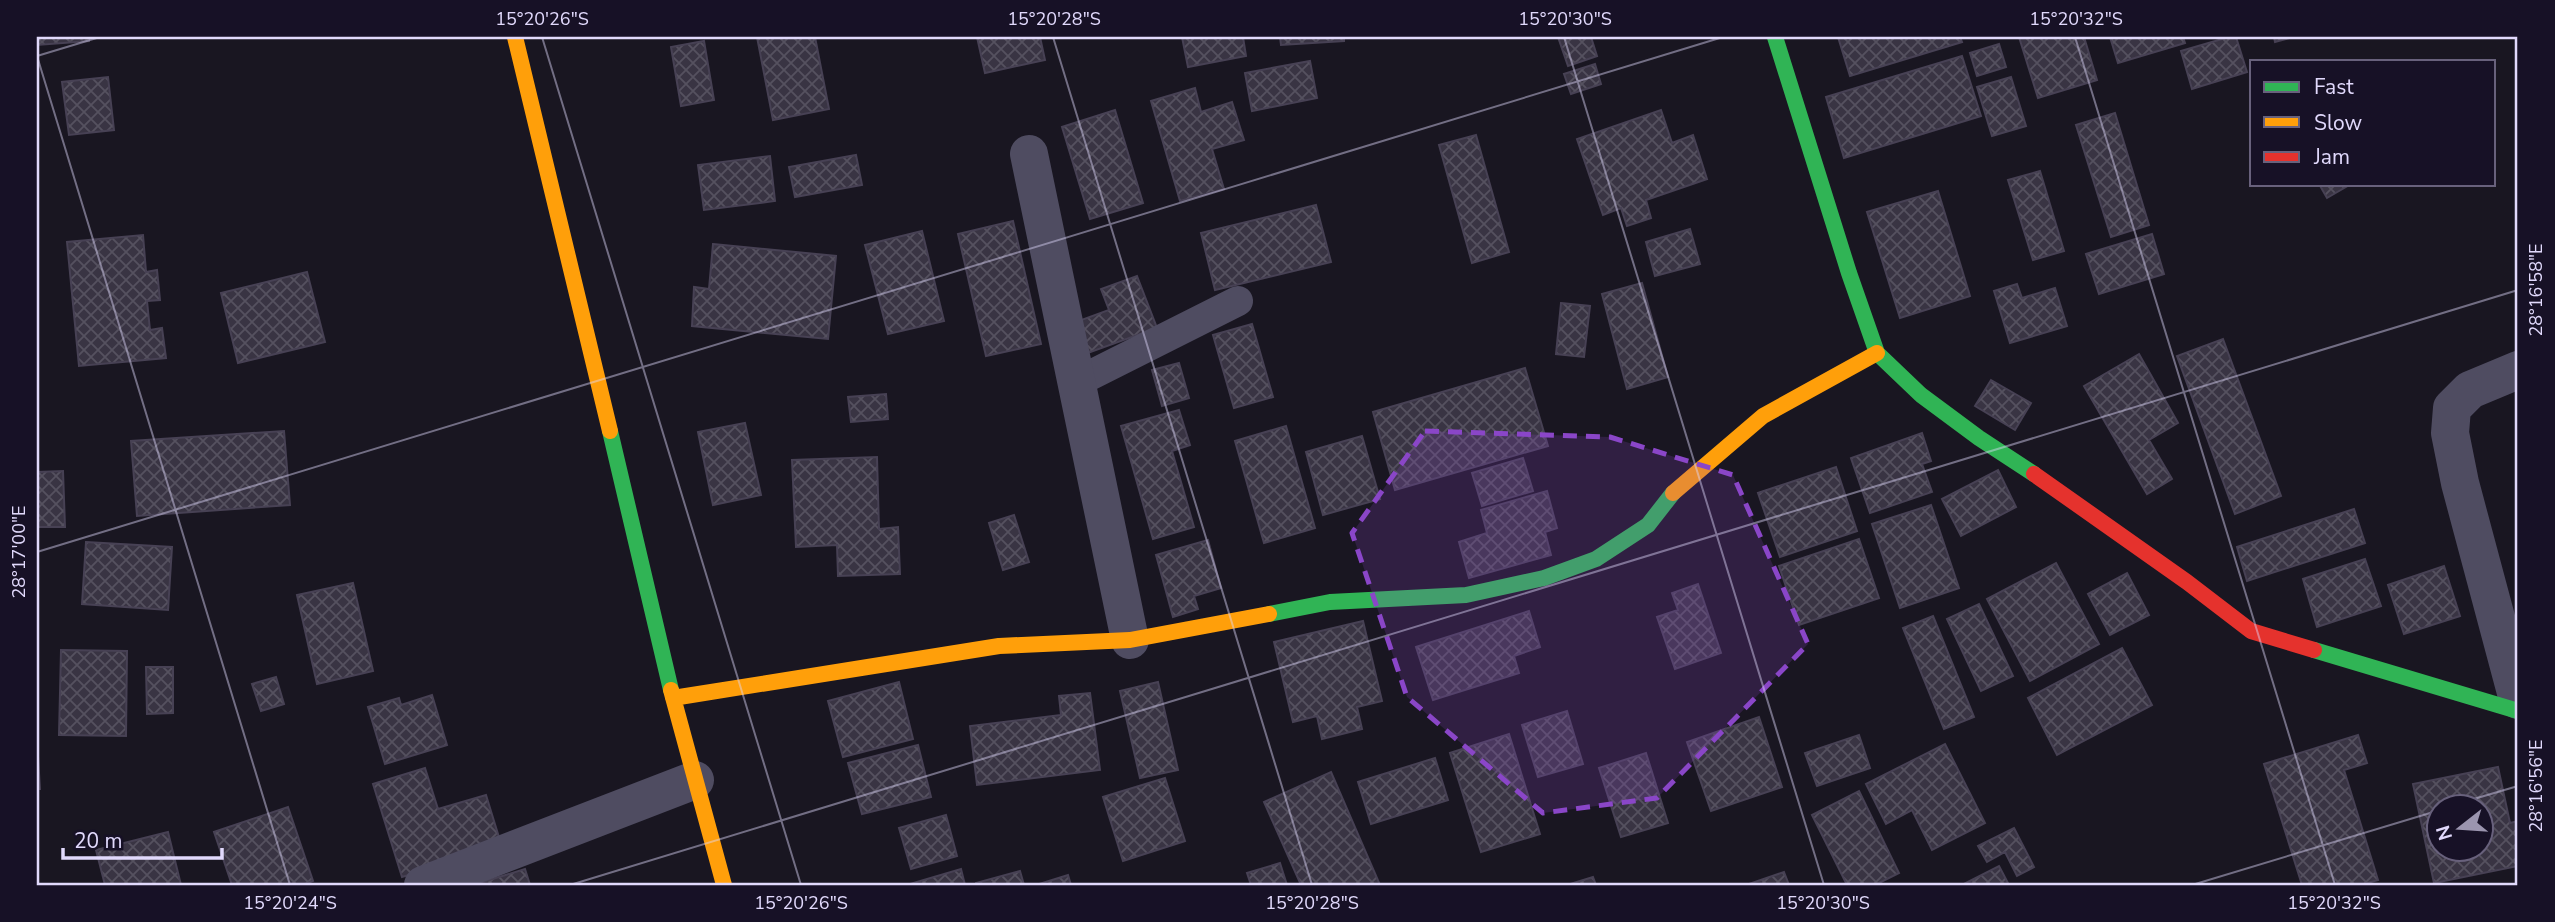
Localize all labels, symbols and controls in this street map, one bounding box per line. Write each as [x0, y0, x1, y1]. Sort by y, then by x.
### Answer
text: 15°20'26"S [495, 7, 589, 31]
text: 15°20'28"S [1007, 7, 1101, 31]
text: 15°20'30"S [1518, 7, 1612, 31]
text: 15°20'32"S [2029, 7, 2123, 31]
legend [2250, 60, 2496, 186]
text: Fast [2314, 73, 2354, 101]
text: Slow [2314, 109, 2363, 137]
text: Jam [2313, 143, 2350, 171]
text: 28°16'58"E [2524, 244, 2548, 337]
text: 28°17'00"E [7, 506, 31, 599]
text: 28°16'56"E [2524, 740, 2548, 833]
north arrow [2426, 792, 2496, 862]
scale bar [63, 817, 222, 861]
text: N [2430, 822, 2459, 843]
text: 20 m [74, 827, 123, 855]
text: 15°20'24"S [243, 891, 337, 915]
text: 15°20'26"S [754, 891, 848, 915]
text: 15°20'28"S [1265, 891, 1359, 915]
text: 15°20'30"S [1776, 891, 1870, 915]
text: 15°20'32"S [2287, 891, 2381, 915]

